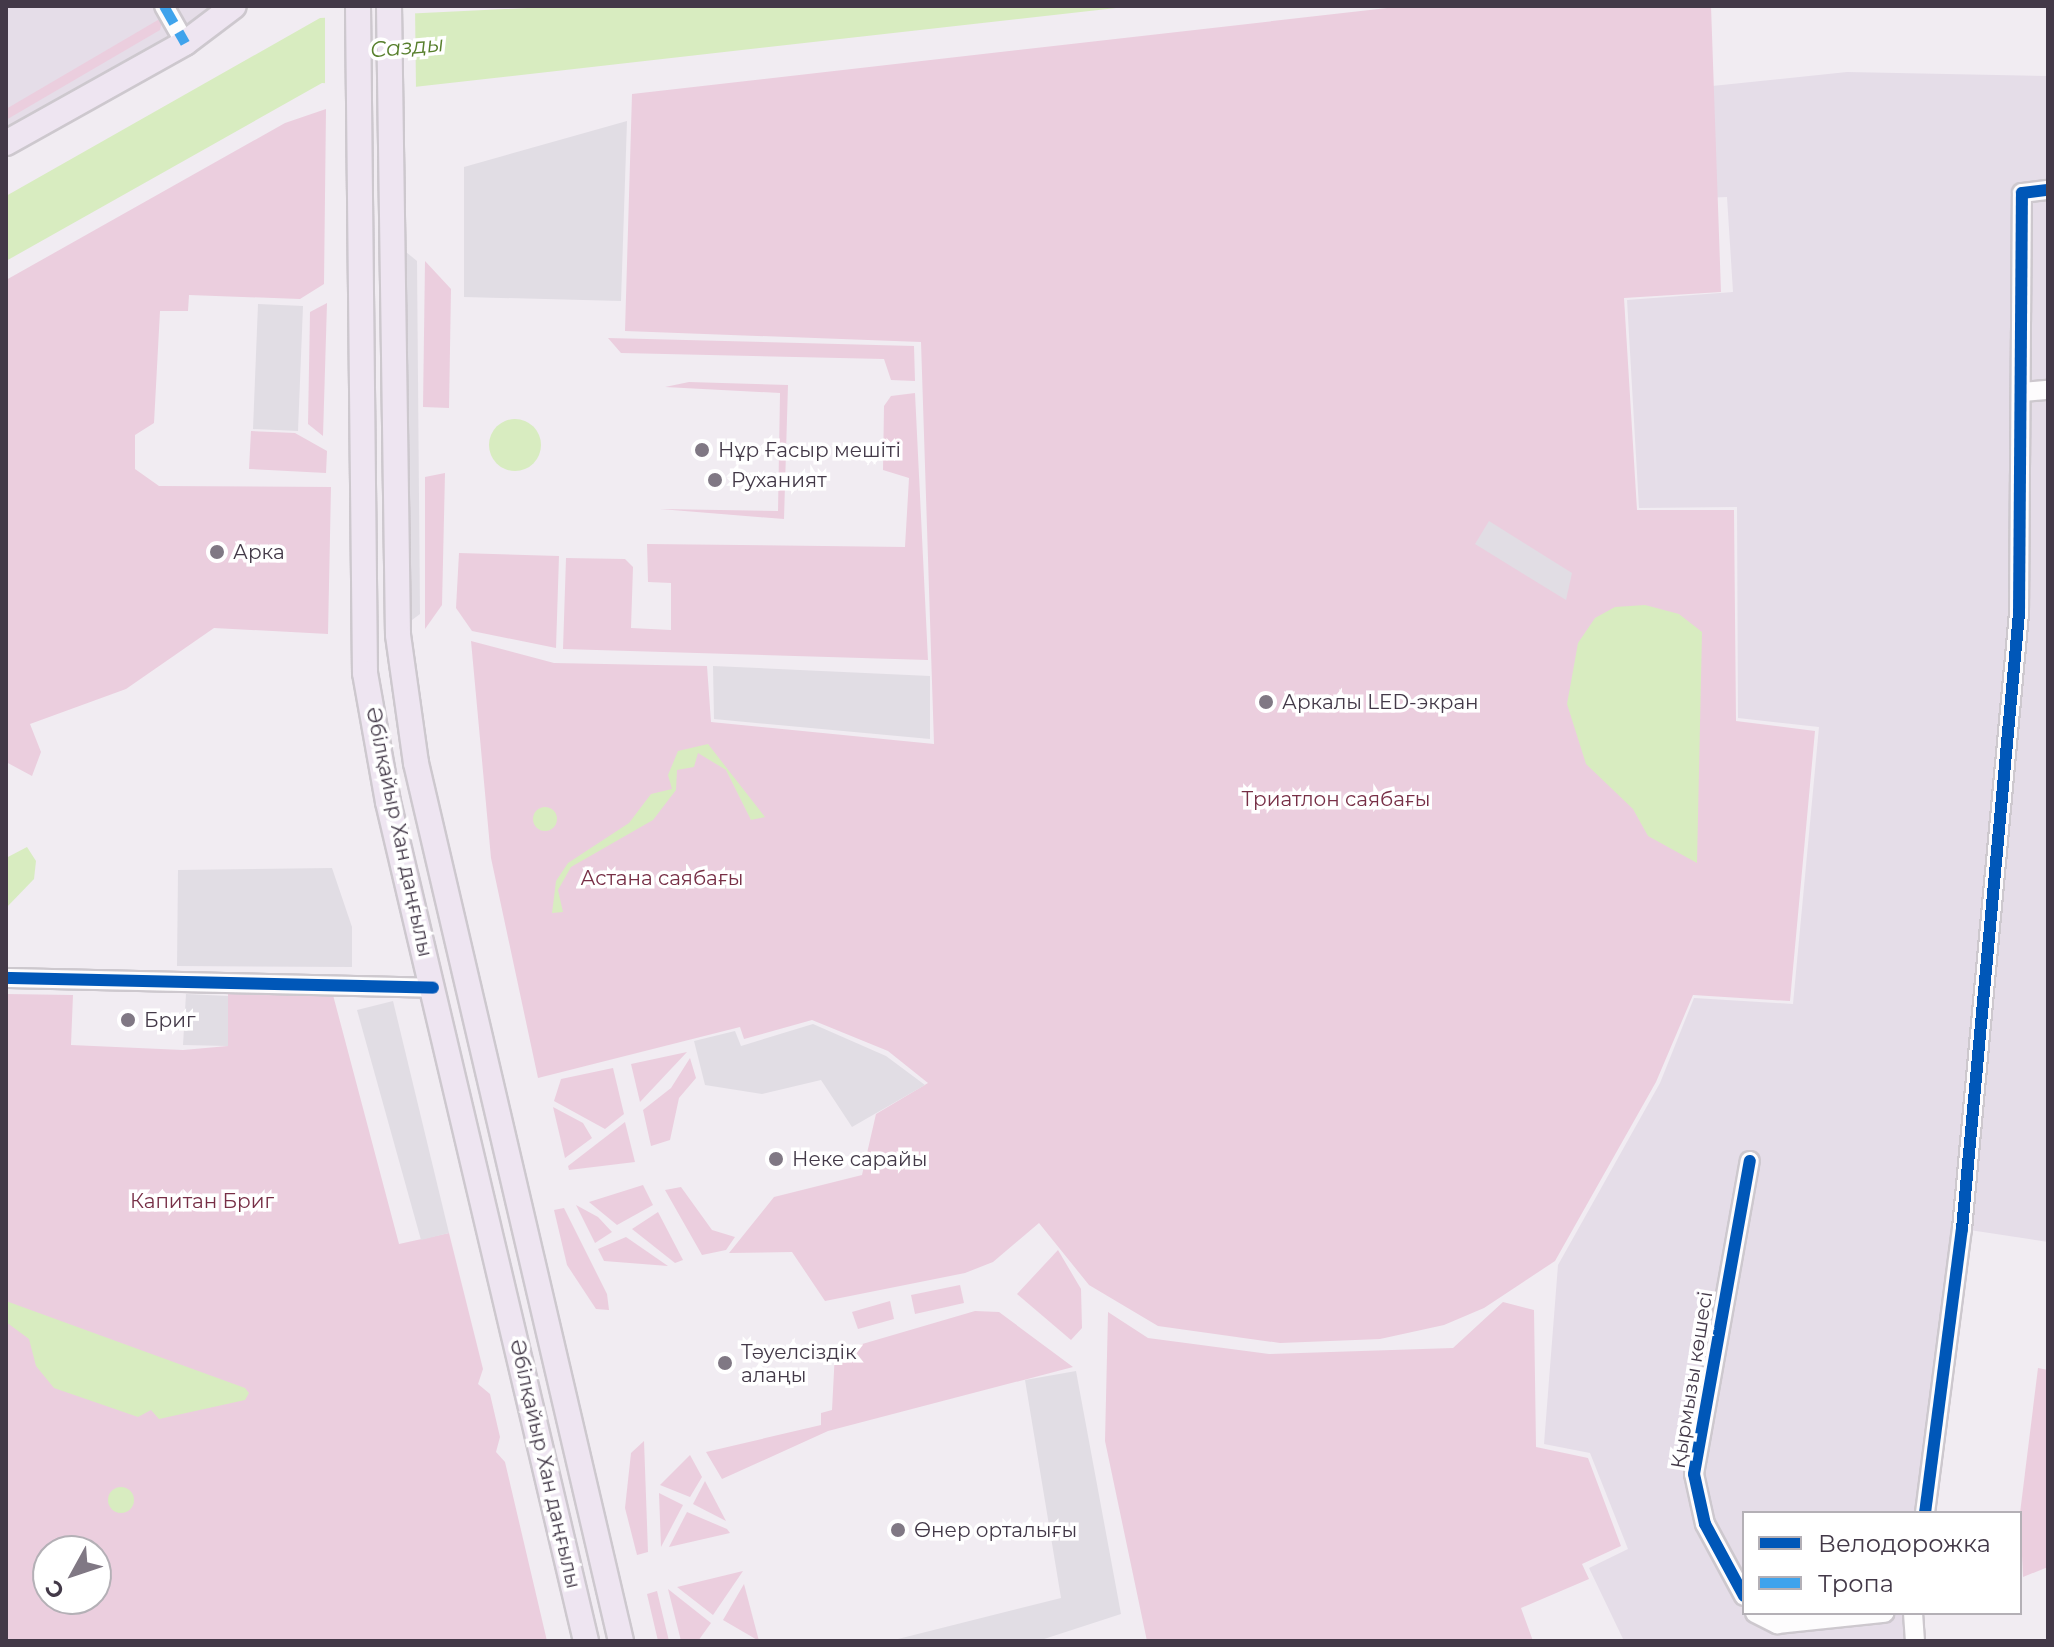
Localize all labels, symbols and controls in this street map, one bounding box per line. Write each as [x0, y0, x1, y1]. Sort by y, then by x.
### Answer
water label: Сазды [369, 31, 445, 63]
place label: Нұр Ғасыр мешіті [718, 438, 901, 462]
marker: Нұр Ғасыр мешіті [693, 441, 711, 459]
place label: Руханият [731, 468, 827, 492]
marker: Руханият [706, 471, 724, 489]
place label: Арка [233, 540, 285, 564]
marker: Арка [208, 543, 226, 561]
place label: Аркалы LED-экран [1282, 690, 1479, 714]
marker: Аркалы LED-экран [1257, 693, 1275, 711]
street label: Әбілқайыр Хан даңғылы [361, 705, 437, 959]
park label: Триатлон саябағы [1241, 787, 1431, 811]
park label: Астана саябағы [581, 866, 743, 890]
place label: Бриг [144, 1008, 195, 1032]
marker: Бриг [119, 1011, 137, 1029]
place label: Неке сарайы [792, 1147, 927, 1171]
marker: Неке сарайы [767, 1150, 785, 1168]
park label: Капитан Бриг [130, 1189, 274, 1213]
street label: Қырмызы көшесі [1666, 1290, 1718, 1470]
street label: Әбілқайыр Хан даңғылы [505, 1337, 585, 1591]
place label: Тәуелсіздік алаңы [741, 1340, 857, 1387]
marker: Тәуелсіздік алаңы [716, 1354, 734, 1372]
legend [1742, 1511, 2022, 1615]
place label: Өнер орталығы [914, 1518, 1077, 1542]
marker: Өнер орталығы [889, 1521, 907, 1539]
text: Велодорожка [1818, 1529, 1991, 1558]
north arrow [32, 1535, 112, 1615]
text: Тропа [1818, 1569, 1894, 1598]
text: С [39, 1575, 70, 1604]

